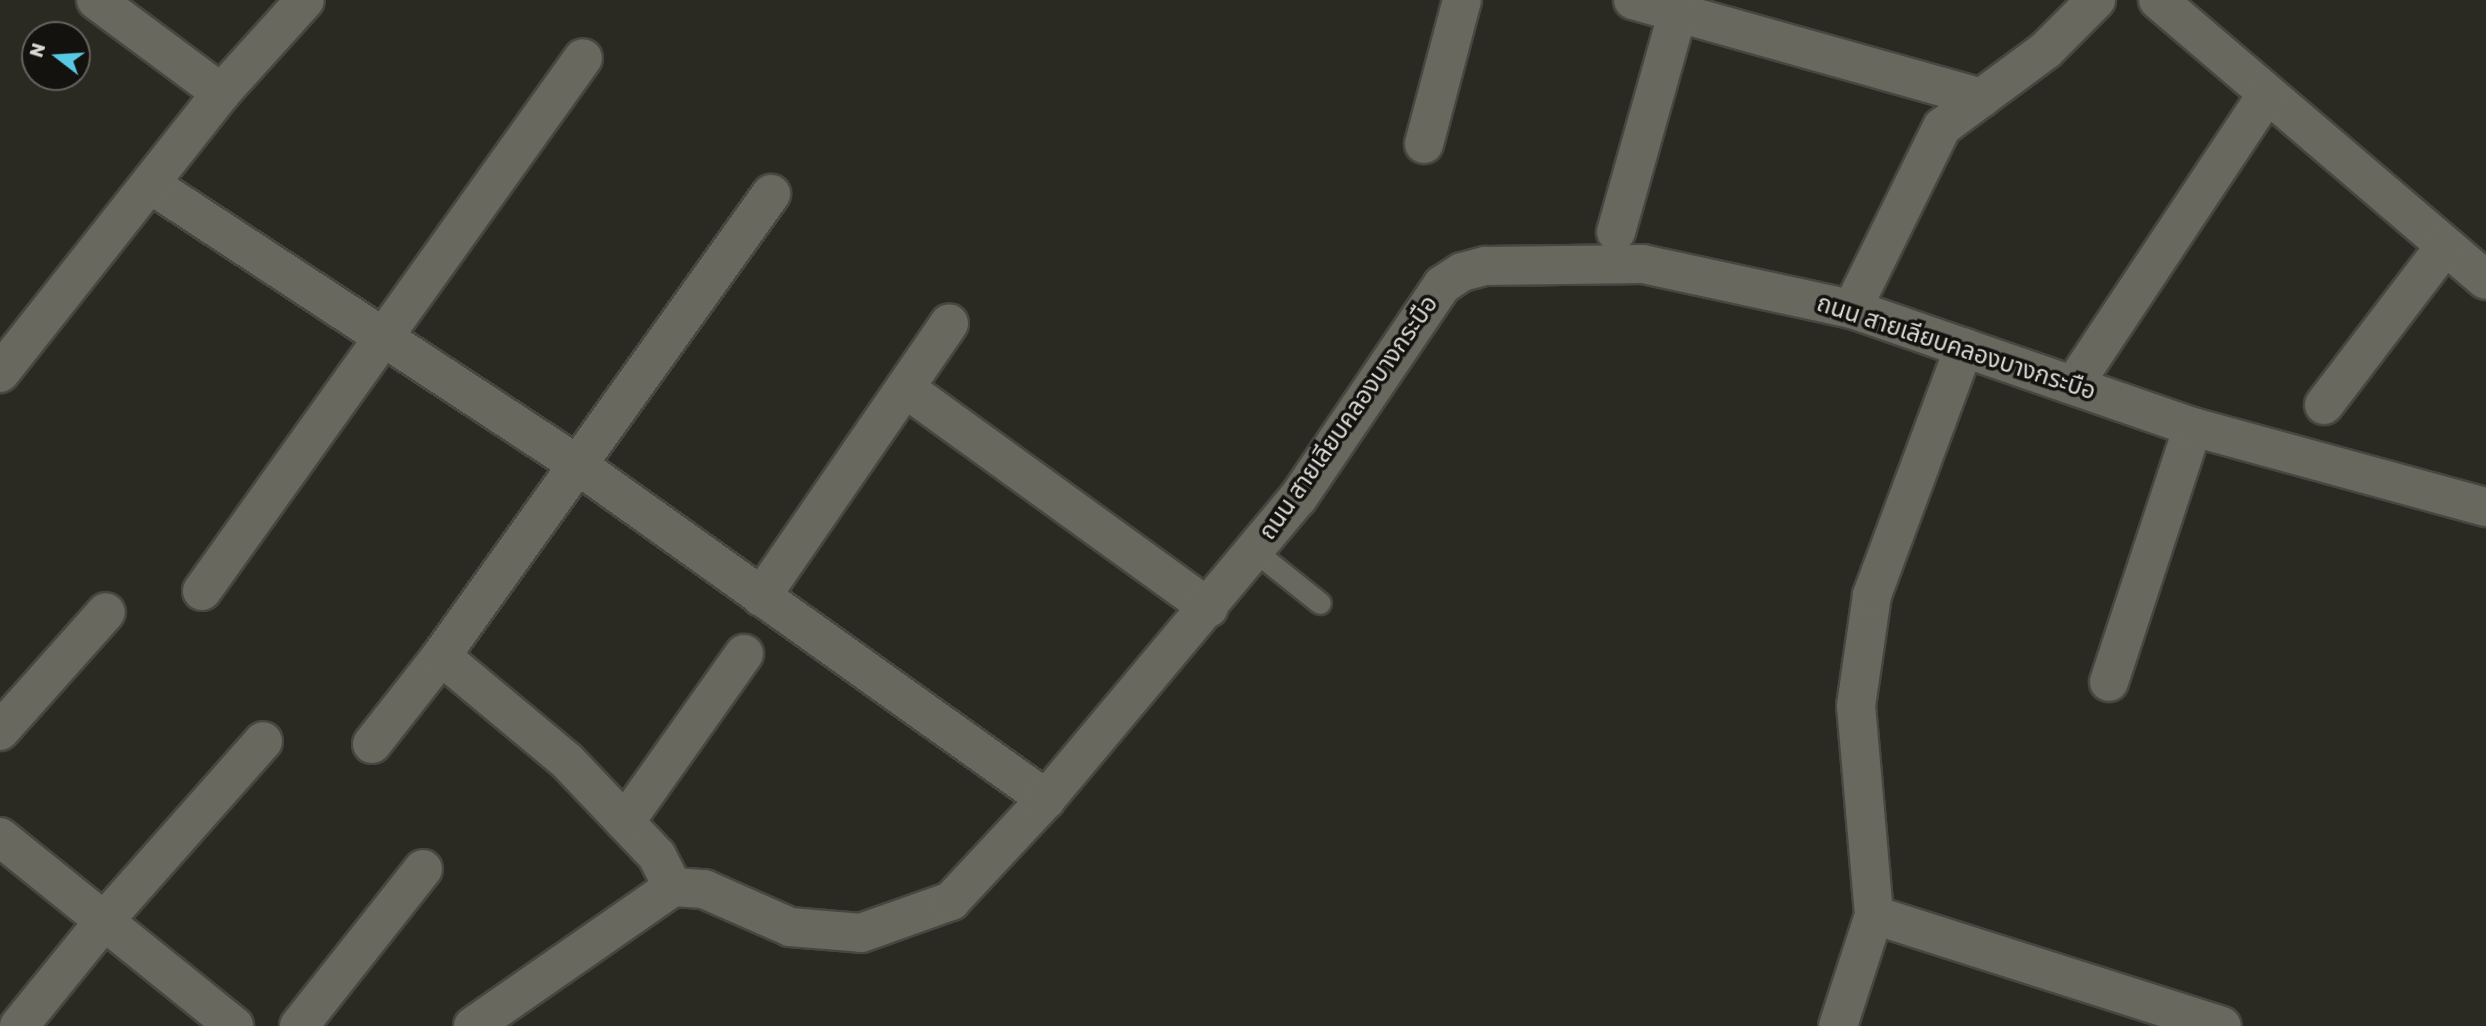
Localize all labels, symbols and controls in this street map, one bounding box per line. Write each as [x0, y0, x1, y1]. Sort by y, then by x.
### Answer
north arrow [21, 21, 91, 91]
text: N [24, 40, 50, 60]
street label: ถนน สายเลียบคลองบางกระบือ [1813, 289, 2099, 407]
street label: ถนน สายเลียบคลองบางกระบือ [1254, 290, 1444, 546]

